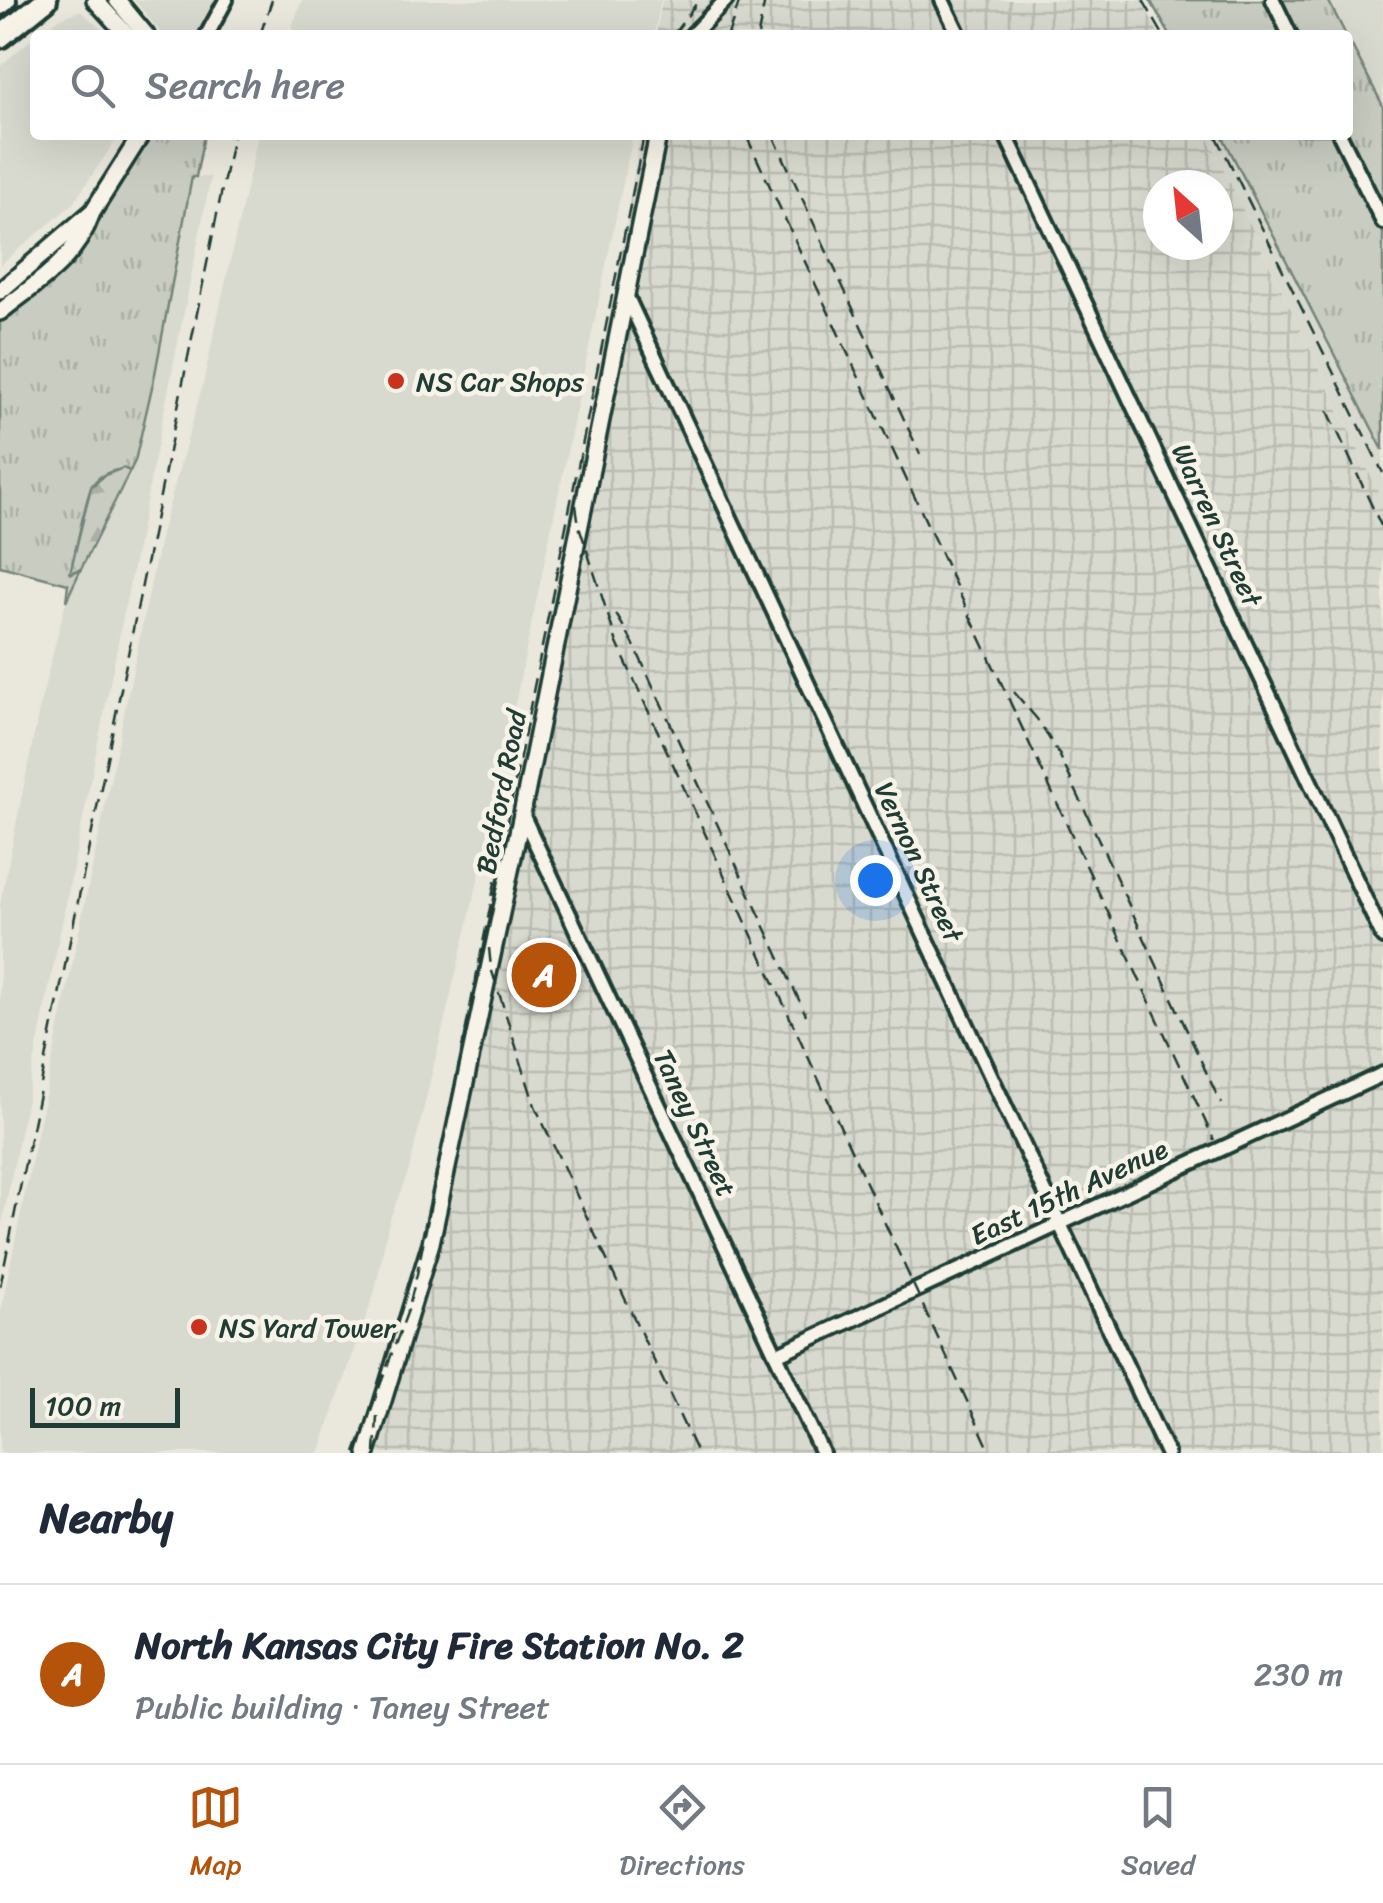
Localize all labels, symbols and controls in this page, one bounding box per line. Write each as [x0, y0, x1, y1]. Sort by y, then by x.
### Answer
search box [30, 30, 1353, 140]
text: Search here [145, 52, 345, 119]
icon: search [65, 58, 120, 113]
north arrow [1143, 170, 1233, 260]
place label: NS Car Shops [416, 357, 584, 406]
marker: NS Car Shops [385, 370, 407, 392]
street label: Warren Street [1158, 435, 1277, 617]
street label: Bedford Road [461, 703, 541, 878]
street label: Vernon Street [860, 773, 978, 952]
your location [850, 855, 901, 906]
pin: A [512, 938, 576, 1012]
street label: Taney Street [639, 1041, 751, 1205]
street label: East 15th Avenue [962, 1125, 1176, 1259]
place label: NS Yard Tower [219, 1303, 396, 1352]
marker: NS Yard Tower [188, 1316, 210, 1338]
text: 100 m [45, 1381, 121, 1430]
scale bar [30, 1383, 180, 1428]
text: Nearby [40, 1481, 173, 1555]
text: North Kansas City Fire Station No. 2 [135, 1612, 744, 1679]
text: A [62, 1646, 83, 1703]
text: 230 m [1254, 1646, 1343, 1703]
text: Public building · Taney Street [135, 1679, 550, 1736]
tab: Map [188, 1780, 243, 1889]
tab: Directions [619, 1780, 745, 1889]
tab: Saved [1121, 1780, 1195, 1889]

